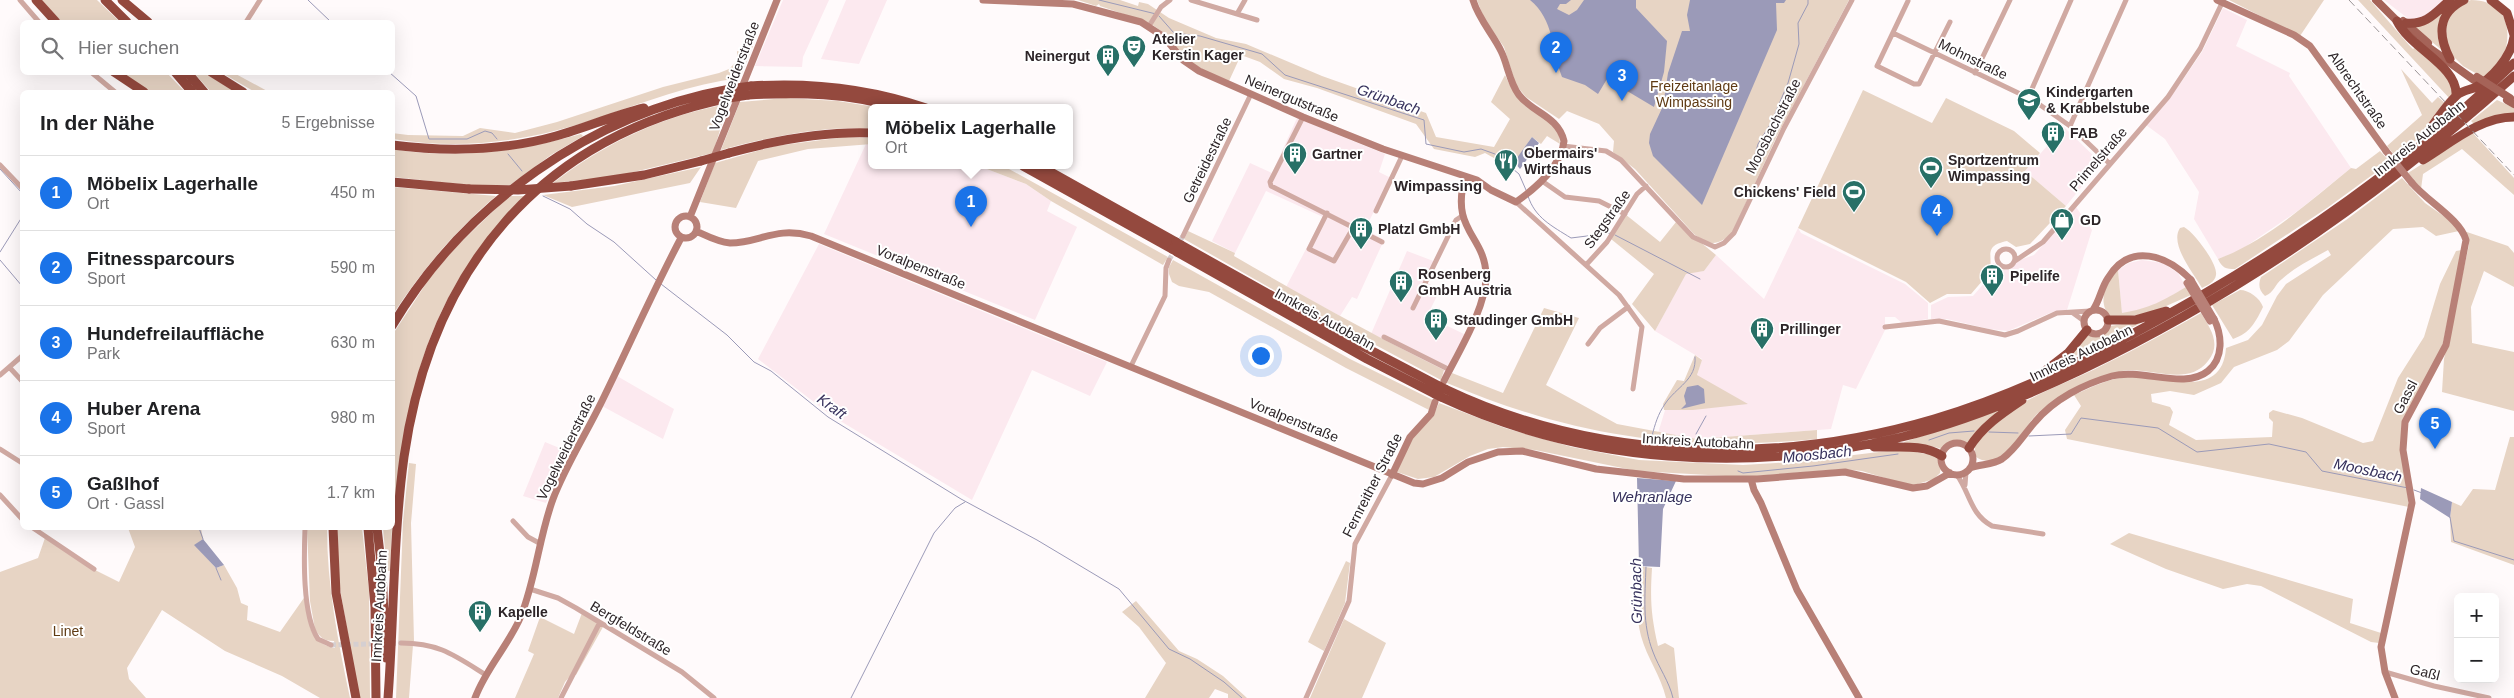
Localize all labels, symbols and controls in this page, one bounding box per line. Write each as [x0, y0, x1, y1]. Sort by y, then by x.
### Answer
street label: Vogelweiderstraße [706, 19, 762, 133]
search box [20, 20, 395, 75]
place label: Atelier Kerstin Kager [1152, 31, 1244, 63]
pin: 2 [1540, 32, 1572, 73]
icon: search [38, 34, 66, 62]
theatre icon: Atelier Kerstin Kager [1121, 34, 1147, 68]
street label: Mohnstraße [1936, 35, 2010, 83]
text: Hier suchen [78, 37, 179, 58]
building icon: Neinergut [1095, 43, 1121, 77]
place label: Neinergut [1025, 48, 1090, 64]
street label: Albrechtstraße [2325, 48, 2391, 132]
pin: 3 [1606, 60, 1638, 101]
street label: Neinergutstraße [1243, 71, 1342, 125]
street label: Moosbachstraße [1742, 76, 1804, 176]
park label: Freizeitanlage Wimpassing [1650, 78, 1738, 110]
water label: Grünbach [1355, 80, 1423, 118]
place label: Kindergarten & Krabbelstube [2046, 84, 2150, 116]
school or university icon: Kindergarten & Krabbelstube [2016, 87, 2042, 121]
street label: Innkreis Autobahn [2370, 97, 2468, 179]
popup [868, 104, 1073, 169]
text: In der Nähe [40, 111, 154, 134]
text: 5 Ergebnisse [282, 114, 375, 131]
street label: Getreidestraße [1179, 114, 1235, 205]
text: Möbelix Lagerhalle [885, 117, 1056, 138]
building icon: FAB [2040, 120, 2066, 154]
street label: Primelstraße [2066, 124, 2130, 194]
place label: FAB [2070, 125, 2098, 141]
text: Ort [885, 139, 907, 156]
building icon: Gartner [1282, 141, 1308, 175]
place label: Obermairs' Wirtshaus [1524, 145, 1597, 177]
place label: Gartner [1312, 146, 1363, 162]
restaurant icon: Obermairs' Wirtshaus [1493, 148, 1519, 182]
place label: Sportzentrum Wimpassing [1948, 152, 2039, 184]
sports icon: Sportzentrum Wimpassing [1918, 155, 1944, 189]
text: Möbelix Lagerhalle [87, 173, 258, 194]
district label: Wimpassing [1394, 177, 1482, 194]
sports icon: Chickens' Field [1841, 179, 1867, 213]
text: 1 [52, 184, 60, 201]
text: 450 m [331, 184, 375, 201]
place label: Chickens' Field [1734, 184, 1836, 200]
pin: 1 [955, 186, 987, 227]
street label: Stegstraße [1580, 186, 1634, 251]
text: Ort [87, 195, 109, 212]
pin: 4 [1921, 195, 1953, 236]
shop icon: GD [2049, 207, 2075, 241]
place label: GD [2080, 212, 2101, 228]
building icon: Platzl GmbH [1348, 216, 1374, 250]
place label: Platzl GmbH [1378, 221, 1460, 237]
street label: Voralpenstraße [874, 242, 968, 292]
text: Fitnessparcours [87, 248, 235, 269]
text: 2 [52, 259, 60, 276]
text: 590 m [331, 259, 375, 276]
building icon: Pipelife [1979, 263, 2005, 297]
place label: Rosenberg GmbH Austria [1418, 266, 1512, 298]
place label: Pipelife [2010, 268, 2060, 284]
building icon: Rosenberg GmbH Austria [1388, 269, 1414, 303]
text: Sport [87, 270, 125, 287]
street label: Innkreis Autobahn [1272, 285, 1378, 353]
building icon: Staudinger GmbH [1423, 307, 1449, 341]
place label: Staudinger GmbH [1454, 312, 1573, 328]
building icon: Prillinger [1749, 316, 1775, 350]
place label: Prillinger [1780, 321, 1841, 337]
street label: Innkreis Autobahn [2027, 321, 2135, 385]
text: Hundefreilauffläche [87, 323, 264, 344]
text: 3 [52, 334, 60, 351]
text: 630 m [331, 334, 375, 351]
your location [1248, 343, 1274, 369]
text: Park [87, 345, 120, 362]
street label: Gassl [2390, 377, 2420, 417]
water label: Kraft [814, 390, 850, 423]
street label: Vogelweiderstraße [533, 391, 599, 503]
street label: Voralpenstraße [1247, 395, 1341, 445]
text: Huber Arena [87, 398, 200, 419]
pin: 5 [2419, 408, 2451, 449]
text: 4 [52, 409, 60, 426]
text: 980 m [331, 409, 375, 426]
text: Sport [87, 420, 125, 437]
street label: Fernreither Straße [1339, 430, 1405, 540]
street label: Innkreis Autobahn [1642, 430, 1754, 452]
water label: Moosbach [1782, 442, 1852, 466]
water label: Moosbach [2332, 454, 2404, 486]
text: Gaßlhof [87, 473, 159, 494]
text: 5 [52, 484, 60, 501]
text: 1.7 km [327, 484, 375, 501]
water label: Wehranlage [1612, 488, 1692, 505]
text: Ort · Gassl [87, 495, 164, 512]
street label: Innkreis Autobahn [368, 550, 390, 662]
water label: Grünbach [1627, 558, 1645, 624]
map controls [2454, 593, 2499, 683]
button: + [2454, 593, 2499, 638]
street label: Bergfeldstraße [588, 597, 675, 659]
building icon: Kapelle [467, 599, 493, 633]
place label: Kapelle [498, 604, 548, 620]
park label: Linet [53, 623, 83, 639]
button: − [2454, 638, 2499, 683]
street label: Gaßl [2408, 661, 2442, 683]

